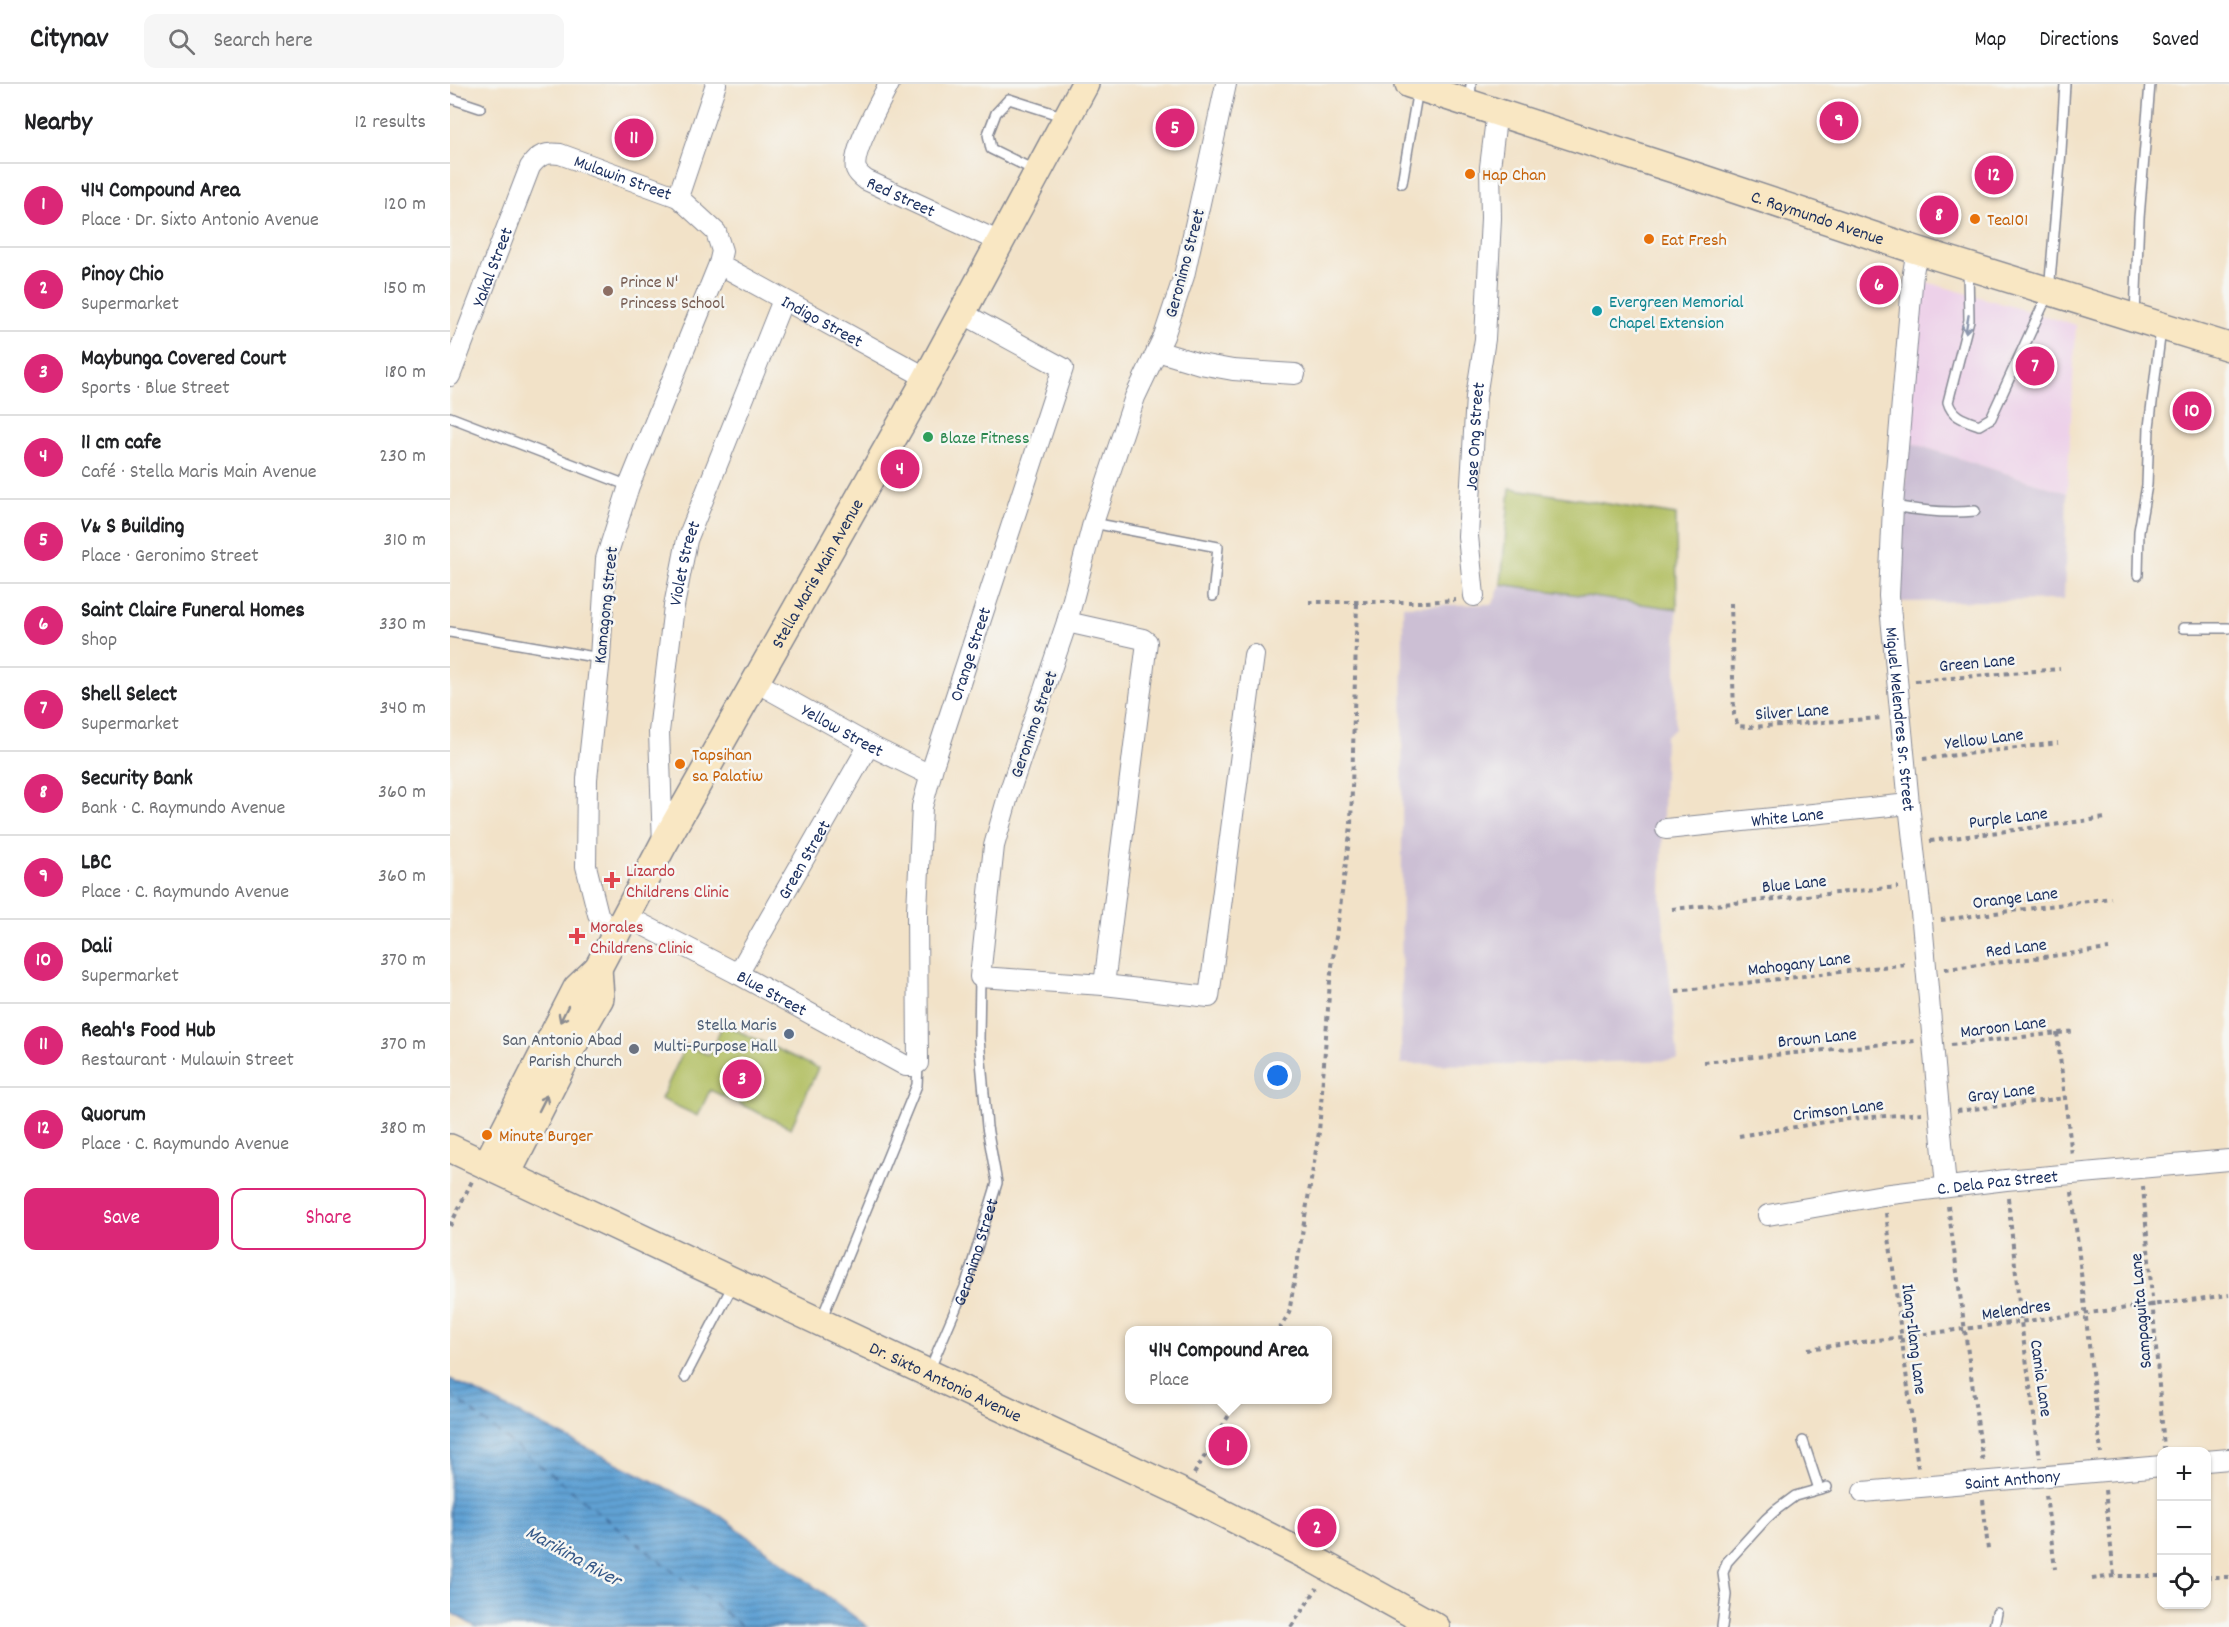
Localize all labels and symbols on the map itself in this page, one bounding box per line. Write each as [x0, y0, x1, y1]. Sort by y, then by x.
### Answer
pin: 9 [1820, 99, 1858, 144]
pin: 5 [1156, 106, 1194, 150]
pin: 11 [614, 116, 654, 160]
street label: Mulawin Street [570, 150, 675, 209]
pin: 12 [1974, 152, 2014, 197]
place label: Hap Chan [1482, 164, 1546, 189]
marker: Hap Chan [1463, 167, 1477, 181]
street label: Red Street [862, 172, 939, 225]
street label: C. Raymundo Avenue [1747, 186, 1887, 253]
pin: 8 [1920, 192, 1958, 238]
street label: Geronimo Street [1160, 206, 1213, 321]
place label: Tea101 [1987, 209, 2028, 234]
marker: Tea101 [1968, 212, 1982, 226]
street label: Yakal Street [468, 224, 521, 311]
place label: Eat Fresh [1661, 229, 1727, 254]
marker: Eat Fresh [1642, 232, 1656, 246]
pin: 6 [1860, 262, 1898, 308]
place label: Prince N' Princess School [620, 271, 725, 317]
marker: Prince N' Princess School [601, 284, 615, 298]
street label: Indigo Street [776, 290, 867, 356]
place label: Evergreen Memorial Chapel Extension [1609, 291, 1744, 337]
marker: Evergreen Memorial Chapel Extension [1590, 304, 1604, 318]
one-way arrow [1961, 313, 1972, 333]
pin: 7 [2016, 344, 2054, 388]
street label: Jose Ong Street [1461, 380, 1493, 492]
pin: 10 [2172, 388, 2212, 434]
place label: Blaze Fitness [940, 427, 1030, 452]
marker: Blaze Fitness [921, 430, 935, 444]
pin: 4 [880, 446, 920, 492]
street label: Stella Maris Main Avenue [766, 495, 871, 654]
street label: Violet Street [664, 517, 709, 608]
street label: Kamagong Street [589, 545, 626, 665]
street label: Orange Street [945, 604, 999, 705]
street label: Miguel Melendres Sr. Street [1877, 626, 1920, 813]
street label: Green Lane [1938, 649, 2016, 680]
street label: Geronimo Street [1005, 668, 1065, 782]
street label: Silver Lane [1754, 698, 1830, 729]
street label: Yellow Street [796, 699, 887, 765]
street label: Yellow Lane [1944, 723, 2025, 758]
place label: Tapsihan sa Palatiw [692, 744, 763, 790]
marker: Tapsihan sa Palatiw [673, 757, 687, 771]
street label: Purple Lane [1967, 802, 2049, 837]
street label: White Lane [1750, 803, 1825, 835]
street label: Green Street [773, 816, 839, 905]
place label: Lizardo Childrens Clinic [626, 860, 729, 906]
street label: Blue Lane [1761, 870, 1828, 901]
marker: Lizardo Childrens Clinic [603, 871, 621, 889]
street label: Orange Lane [1971, 882, 2059, 917]
place label: Morales Childrens Clinic [590, 916, 693, 962]
marker: Morales Childrens Clinic [568, 927, 586, 945]
street label: Red Lane [1984, 933, 2048, 966]
street label: Mahogany Lane [1746, 947, 1852, 984]
street label: Blue Street [731, 966, 811, 1024]
one-way arrow [557, 1004, 569, 1022]
street label: Maroon Lane [1959, 1011, 2048, 1046]
place label: Stella Maris Multi-Purpose Hall [654, 1014, 778, 1060]
street label: Brown Lane [1777, 1023, 1858, 1056]
marker: Stella Maris Multi-Purpose Hall [782, 1027, 796, 1041]
place label: San Antonio Abad Parish Church [502, 1029, 622, 1075]
marker: San Antonio Abad Parish Church [627, 1042, 641, 1056]
pin: 3 [722, 1056, 762, 1102]
your location [1263, 1061, 1292, 1090]
street label: Gray Lane [1966, 1078, 2036, 1111]
one-way arrow [538, 1094, 550, 1112]
street label: Crimson Lane [1791, 1094, 1885, 1129]
place label: Minute Burger [499, 1125, 593, 1150]
marker: Minute Burger [480, 1128, 494, 1142]
street label: C. Dela Paz Street [1936, 1165, 2060, 1203]
street label: Geronimo Street [948, 1195, 1007, 1311]
street label: Sampaguita Lane [2125, 1252, 2160, 1369]
street label: Ilang-Ilang Lane [1893, 1283, 1932, 1396]
street label: Melendres [1980, 1294, 2053, 1329]
street label: Dr. Sixto Antonio Avenue [864, 1337, 1025, 1430]
street label: Camia Lane [2022, 1338, 2057, 1419]
pin: 1 [1208, 1424, 1248, 1468]
street label: Saint Anthony [1964, 1465, 2062, 1498]
pin: 2 [1298, 1506, 1336, 1550]
water label: Marikina River [520, 1520, 628, 1597]

